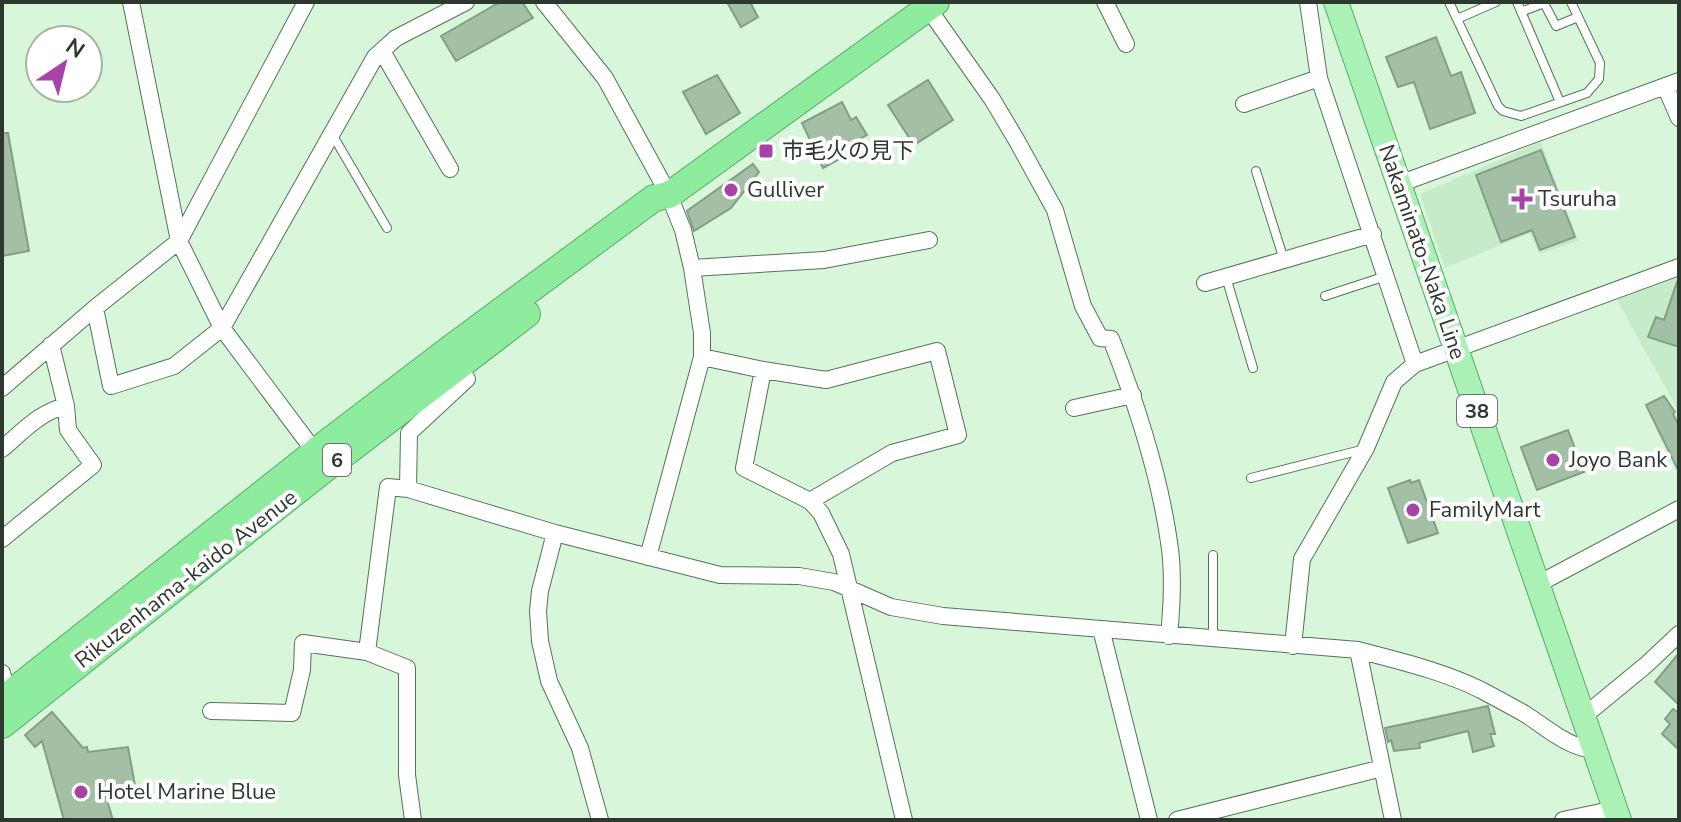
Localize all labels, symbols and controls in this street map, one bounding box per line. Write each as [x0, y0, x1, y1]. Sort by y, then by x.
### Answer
north arrow [24, 24, 104, 104]
text: N [60, 31, 90, 65]
place label: 市毛火の見下 [782, 136, 914, 166]
street label: Nakaminato-Naka Line [1371, 141, 1473, 363]
marker: 市毛火の見下 [757, 142, 775, 160]
place label: Gulliver [747, 175, 824, 205]
marker: Gulliver [722, 181, 740, 199]
place label: Tsuruha [1538, 184, 1617, 214]
marker: Tsuruha [1513, 190, 1531, 208]
road number: 38 [1457, 395, 1497, 427]
road number: 6 [323, 444, 351, 476]
place label: Joyo Bank [1568, 445, 1668, 475]
marker: Joyo Bank [1544, 451, 1562, 469]
street label: Rikuzenhama-kaido Avenue [69, 483, 303, 675]
place label: FamilyMart [1429, 495, 1541, 525]
marker: FamilyMart [1404, 501, 1422, 519]
place label: Hotel Marine Blue [97, 777, 276, 807]
marker: Hotel Marine Blue [72, 783, 90, 801]

